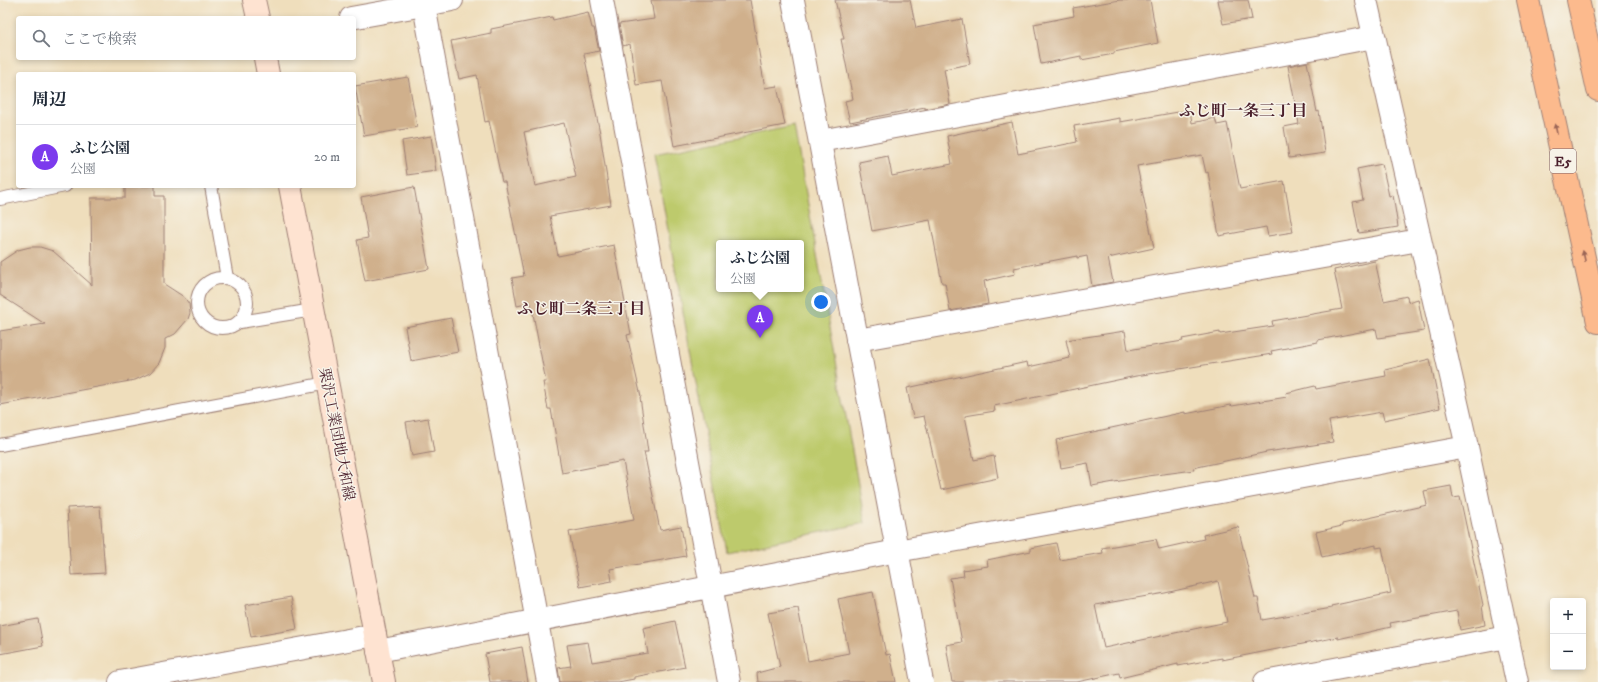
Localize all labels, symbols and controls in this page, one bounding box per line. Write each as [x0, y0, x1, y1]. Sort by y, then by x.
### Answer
search box [16, 16, 356, 60]
icon: search [30, 27, 52, 49]
text: ここで検索 [62, 30, 137, 49]
text: 周辺 [32, 89, 66, 111]
district label: ふじ町一条三丁目 [1179, 101, 1307, 121]
one-way arrow [1553, 123, 1559, 135]
text: ふじ公園 [70, 139, 130, 158]
text: A [41, 149, 49, 165]
text: 20 m [314, 149, 340, 165]
road number: E5 [1550, 149, 1576, 173]
text: 公園 [70, 161, 96, 177]
popup [716, 240, 804, 292]
text: ふじ公園 [730, 249, 790, 268]
one-way arrow [1580, 250, 1586, 262]
text: 公園 [730, 271, 756, 287]
your location [811, 292, 831, 312]
district label: ふじ町二条三丁目 [517, 299, 645, 319]
pin: A [747, 305, 773, 338]
street label: 栗沢工業団地大和線 [314, 366, 359, 502]
map controls [1550, 598, 1586, 670]
button: + [1550, 598, 1586, 634]
button: − [1550, 634, 1586, 670]

